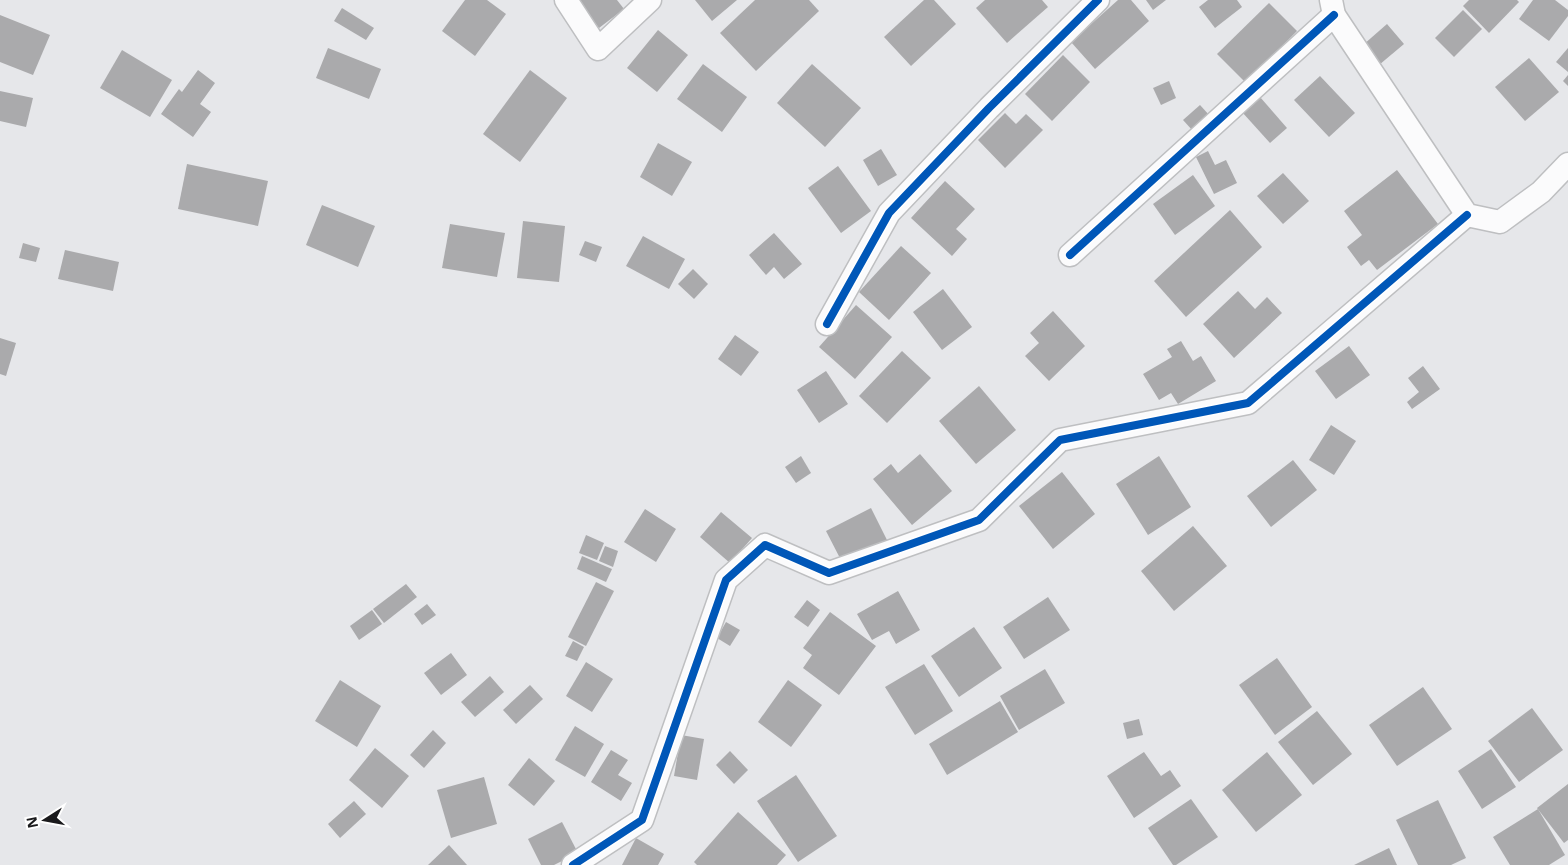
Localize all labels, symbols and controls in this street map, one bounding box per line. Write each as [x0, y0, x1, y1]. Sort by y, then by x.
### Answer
north arrow [20, 795, 70, 845]
text: N [21, 815, 42, 830]

